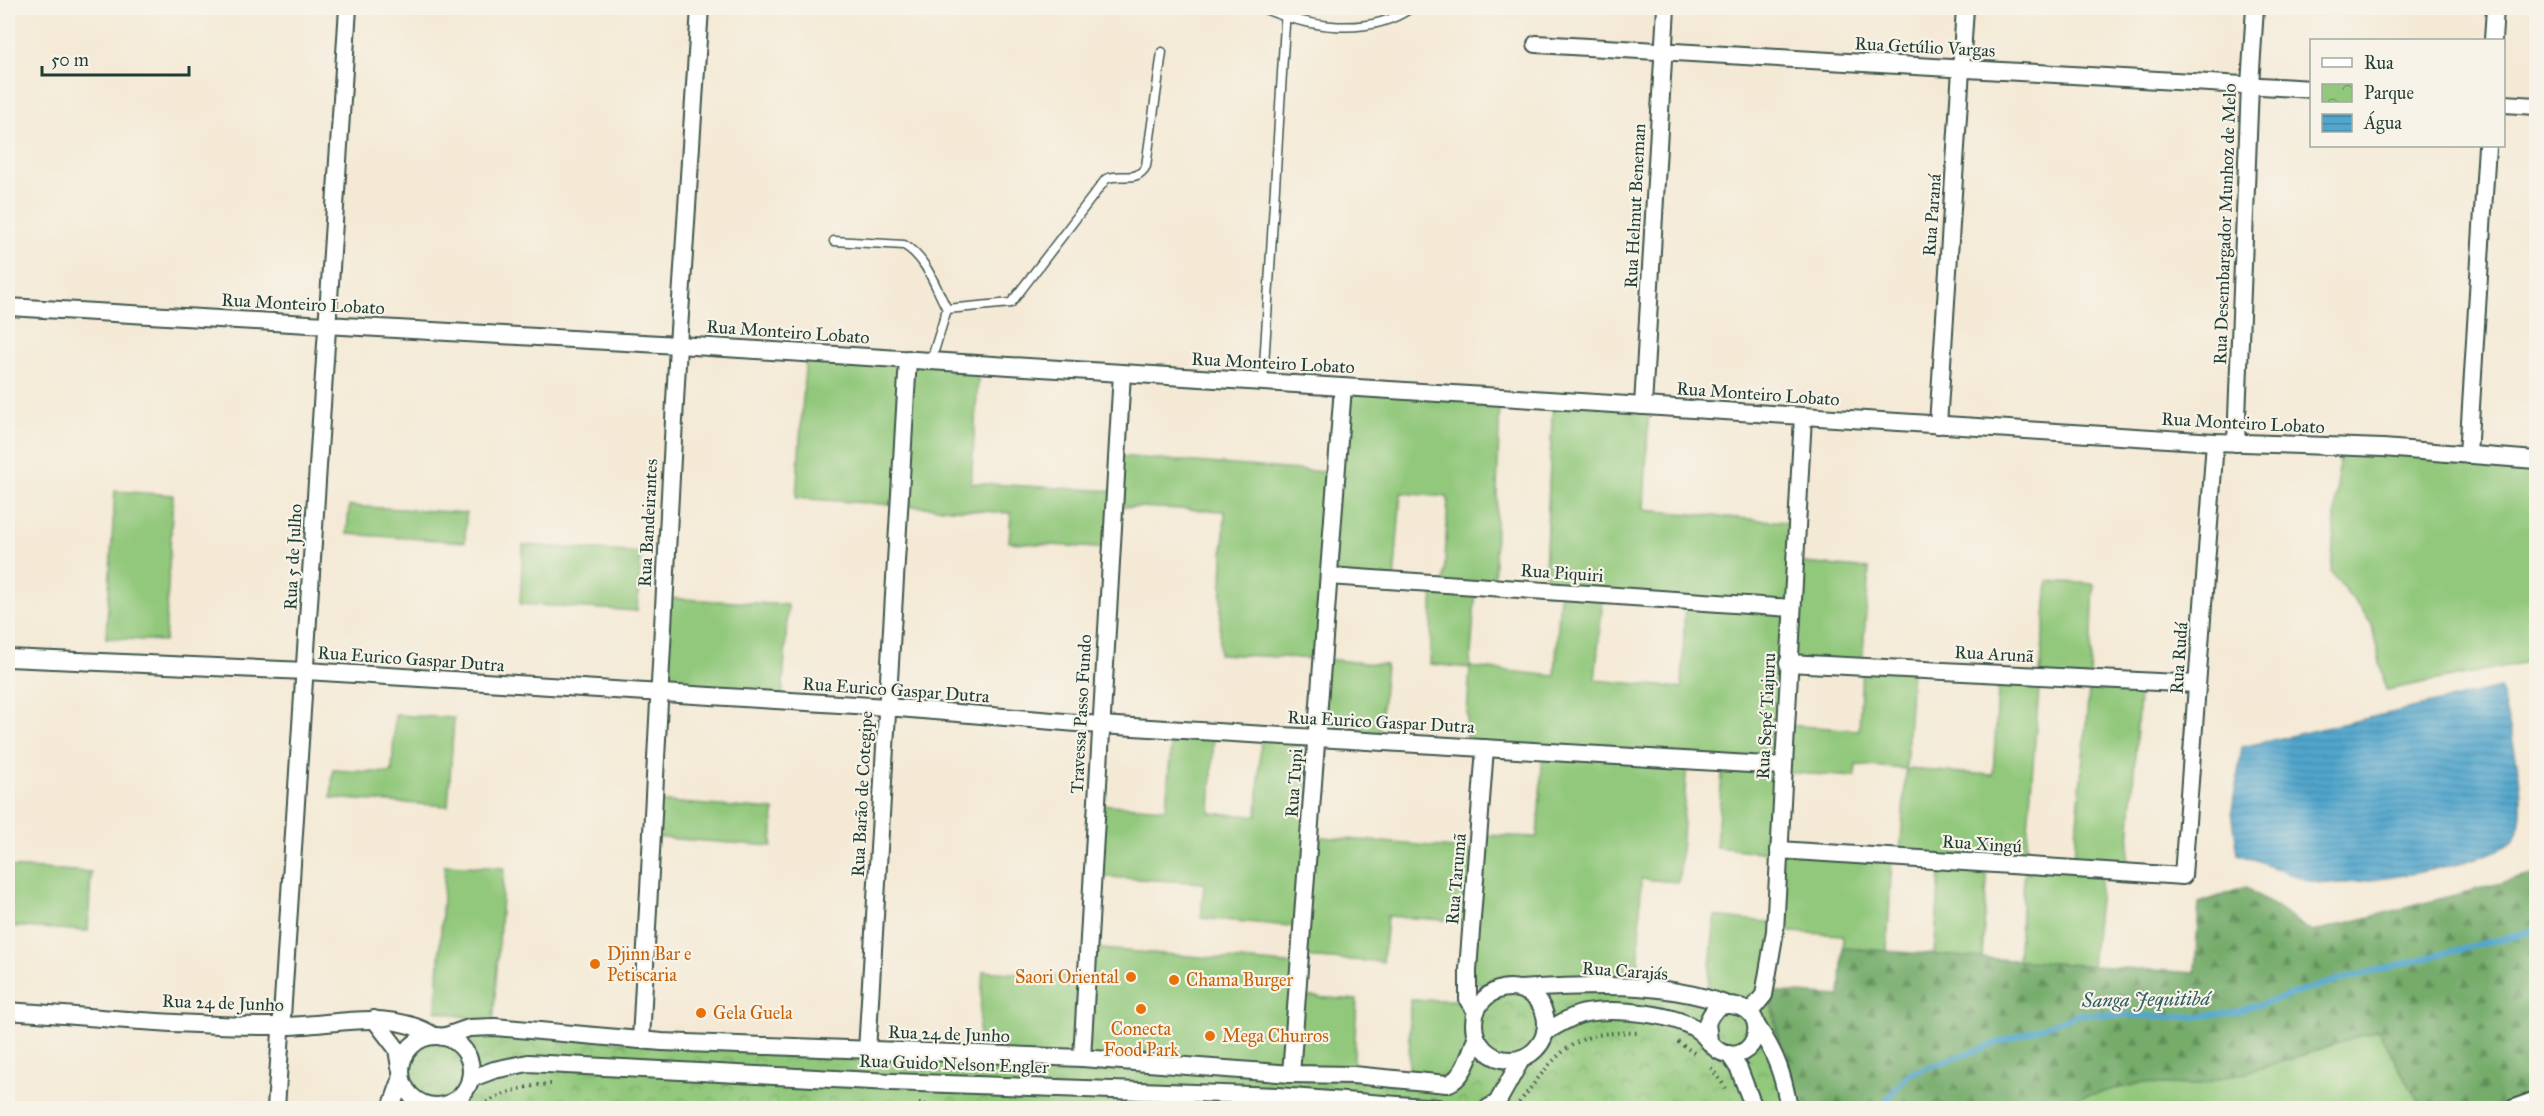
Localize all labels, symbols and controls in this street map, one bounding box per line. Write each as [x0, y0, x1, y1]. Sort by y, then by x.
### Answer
street label: Rua Getúlio Vargas [1854, 32, 1996, 63]
scale bar [42, 39, 189, 77]
legend [2310, 39, 2505, 147]
text: 50 m [51, 49, 89, 71]
text: Rua [2364, 52, 2394, 74]
text: Parque [2364, 82, 2414, 105]
street label: Rua Desembargador Munhoz de Melo [2209, 83, 2242, 365]
text: Água [2363, 110, 2402, 135]
street label: Rua Helmut Beneman [1620, 123, 1650, 289]
street label: Rua Paraná [1918, 173, 1946, 257]
street label: Rua Monteiro Lobato [221, 289, 385, 319]
street label: Rua Monteiro Lobato [706, 315, 870, 349]
street label: Rua Monteiro Lobato [1191, 348, 1355, 378]
street label: Rua Monteiro Lobato [1676, 377, 1840, 411]
street label: Rua Monteiro Lobato [2161, 408, 2325, 438]
street label: Rua Bandeirantes [634, 458, 662, 588]
street label: Rua 5 de Julho [279, 503, 308, 611]
street label: Rua Piquiri [1519, 559, 1605, 588]
street label: Rua Rudá [2166, 621, 2193, 695]
street label: Travessa Passo Fundo [1066, 634, 1096, 794]
street label: Rua Eurico Gaspar Dutra [317, 641, 506, 677]
street label: Rua Arunã [1954, 641, 2035, 667]
street label: Rua Sepé Tiajuru [1752, 652, 1780, 780]
street label: Rua Eurico Gaspar Dutra [802, 672, 991, 708]
street label: Rua Eurico Gaspar Dutra [1287, 706, 1476, 738]
street label: Rua Barão de Cotegipe [847, 710, 878, 878]
street label: Rua Tupi [1281, 748, 1307, 818]
street label: Rua Xingú [1941, 830, 2023, 859]
street label: Rua Tarumã [1441, 832, 1471, 926]
place label: Djinn Bar e Petiscaria [607, 943, 692, 986]
marker: Djinn Bar e Petiscaria [588, 957, 602, 971]
street label: Rua Carajás [1581, 957, 1669, 985]
place label: Saori Oriental [1015, 966, 1119, 988]
place label: Chama Burger [1186, 969, 1294, 992]
marker: Saori Oriental [1124, 970, 1138, 984]
marker: Chama Burger [1167, 973, 1181, 987]
water label: Sanga Jequitibá [2081, 986, 2213, 1012]
street label: Rua 24 de Junho [162, 990, 284, 1017]
place label: Gela Guela [713, 1002, 793, 1024]
marker: Conecta Food Park [1134, 1002, 1148, 1016]
marker: Gela Guela [694, 1006, 708, 1020]
place label: Conecta Food Park [1103, 1018, 1179, 1061]
street label: Rua 24 de Junho [888, 1021, 1010, 1048]
place label: Mega Churros [1222, 1025, 1329, 1048]
marker: Mega Churros [1203, 1029, 1217, 1043]
street label: Rua Guido Nelson Engler [859, 1050, 1050, 1079]

